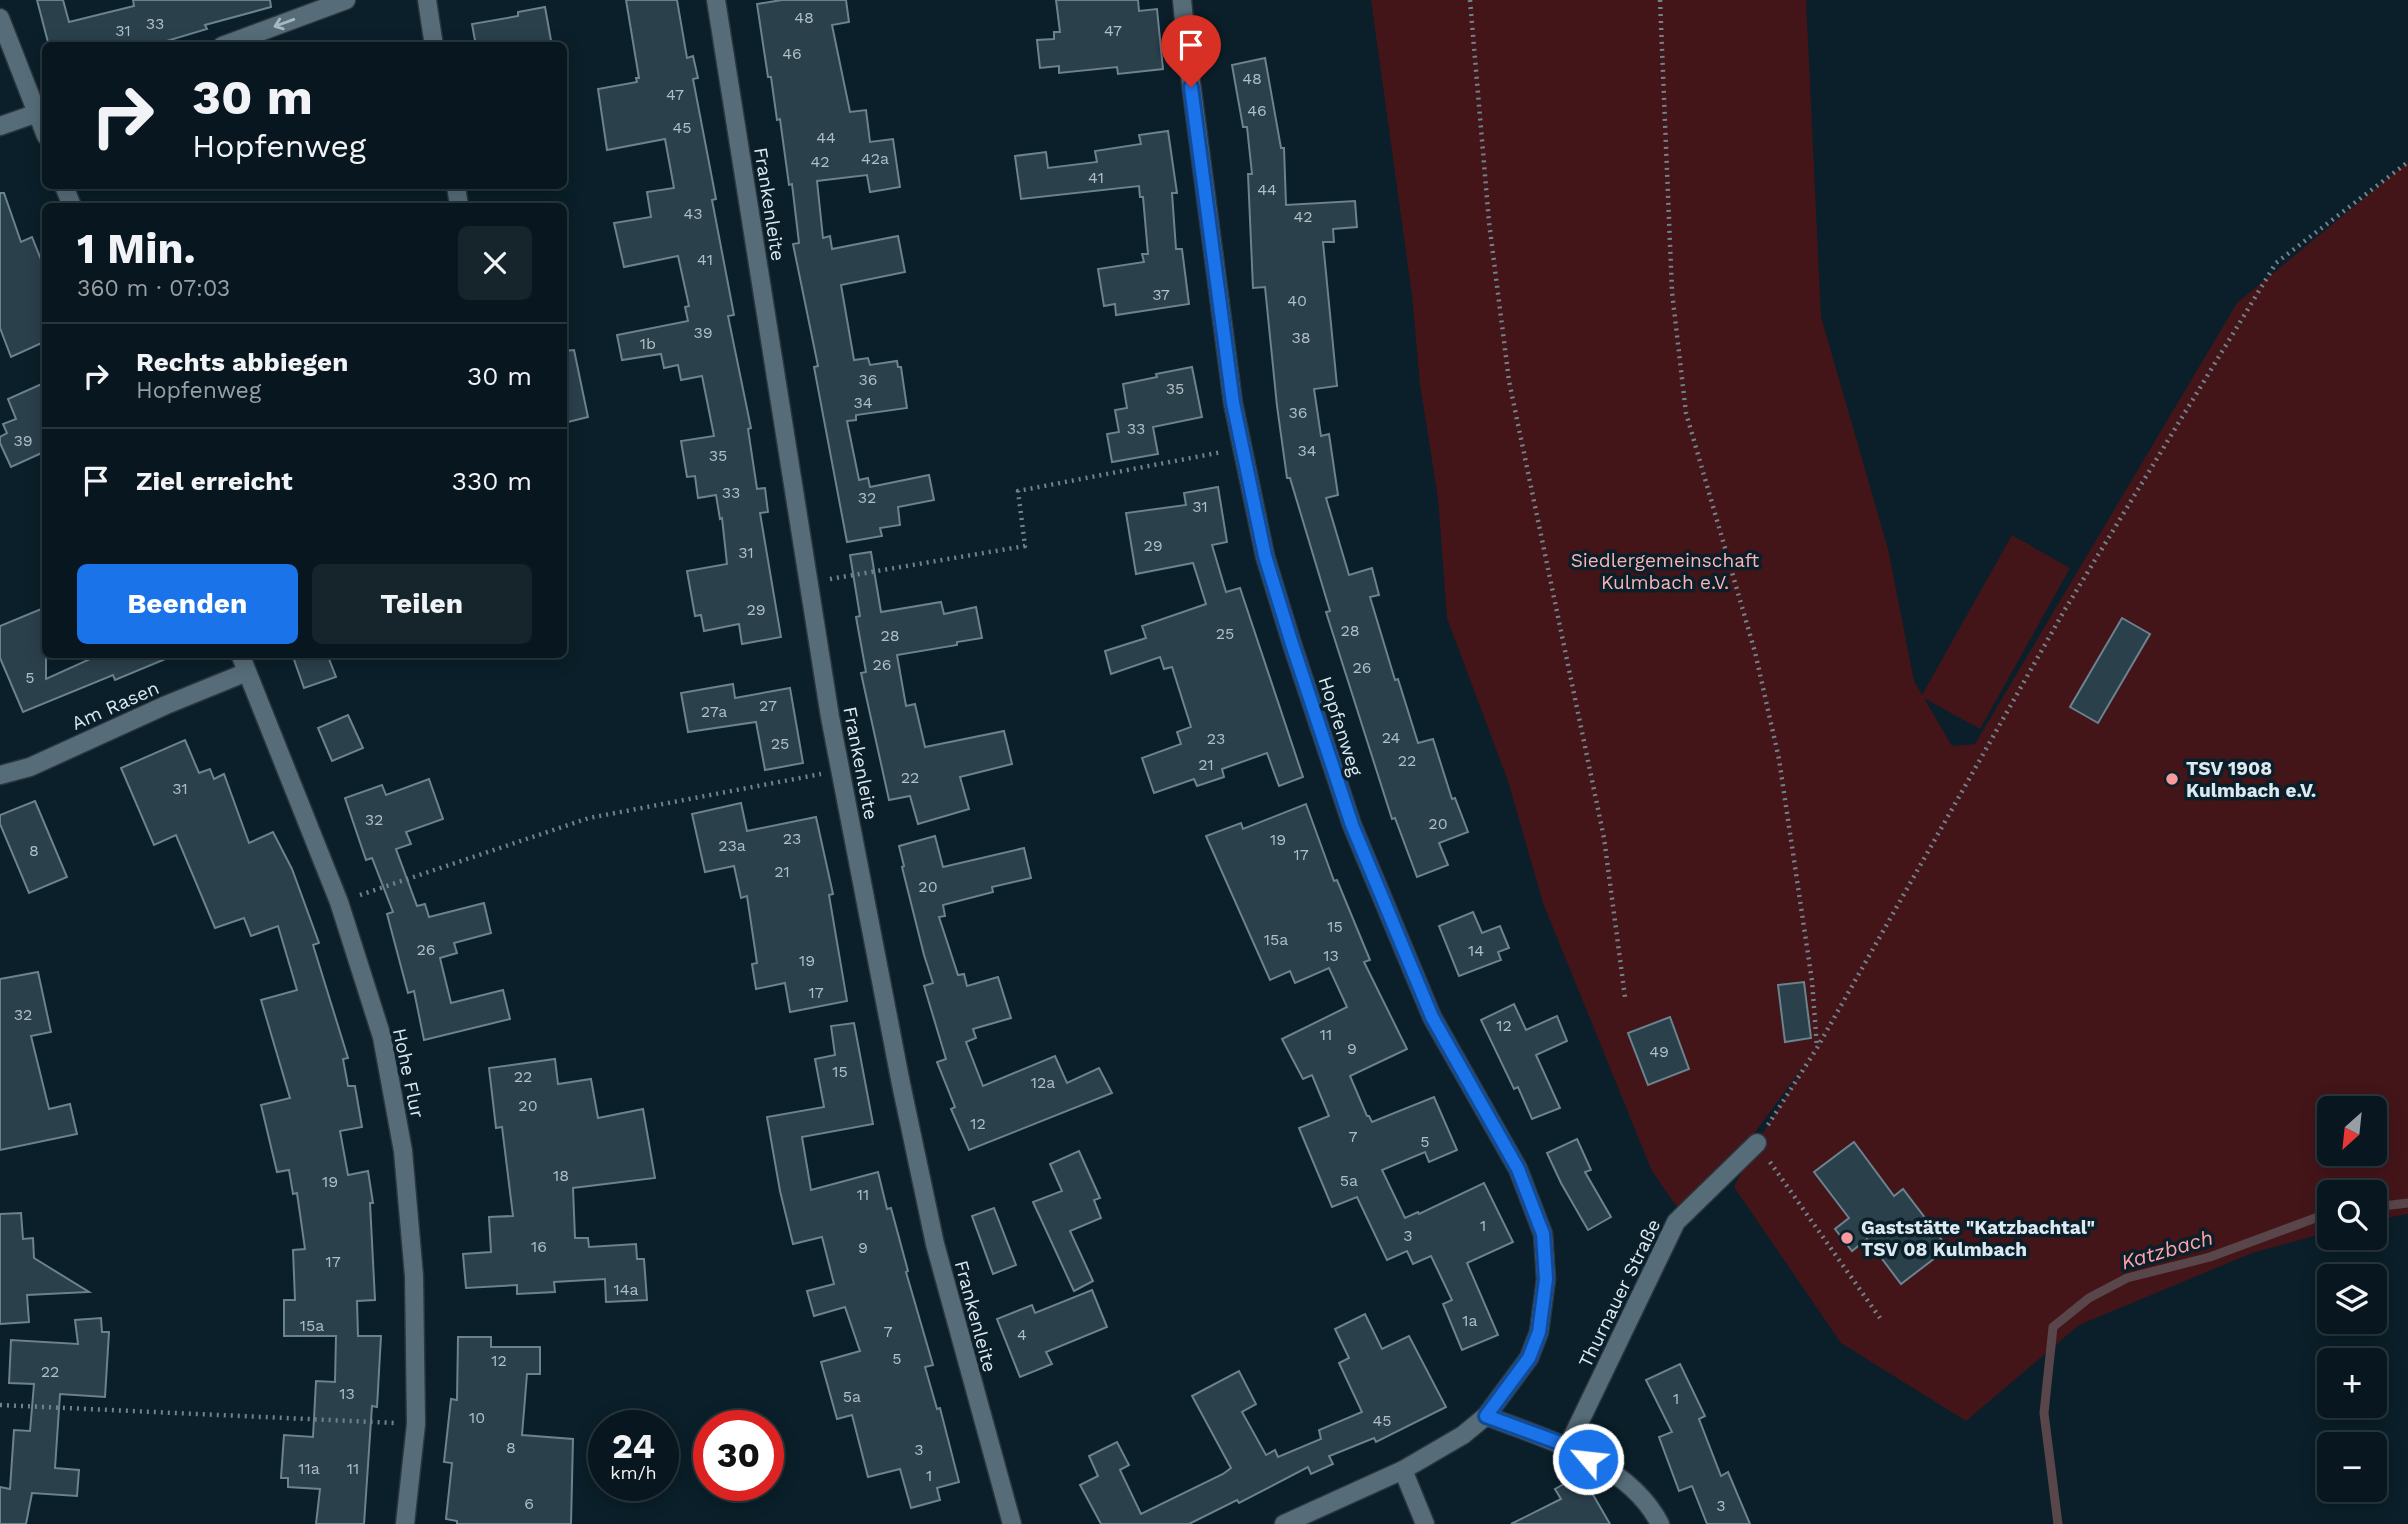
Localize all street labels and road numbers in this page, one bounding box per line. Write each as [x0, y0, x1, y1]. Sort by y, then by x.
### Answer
street label: Frankenleite [749, 146, 790, 263]
street label: Hopfenweg [1314, 673, 1368, 780]
street label: Am Rasen [68, 676, 162, 735]
street label: Frankenleite [838, 705, 883, 822]
street label: Hohe Flur [388, 1026, 429, 1120]
street label: Thurnauer Straße [1574, 1215, 1665, 1371]
street label: Frankenleite [950, 1258, 1001, 1375]

